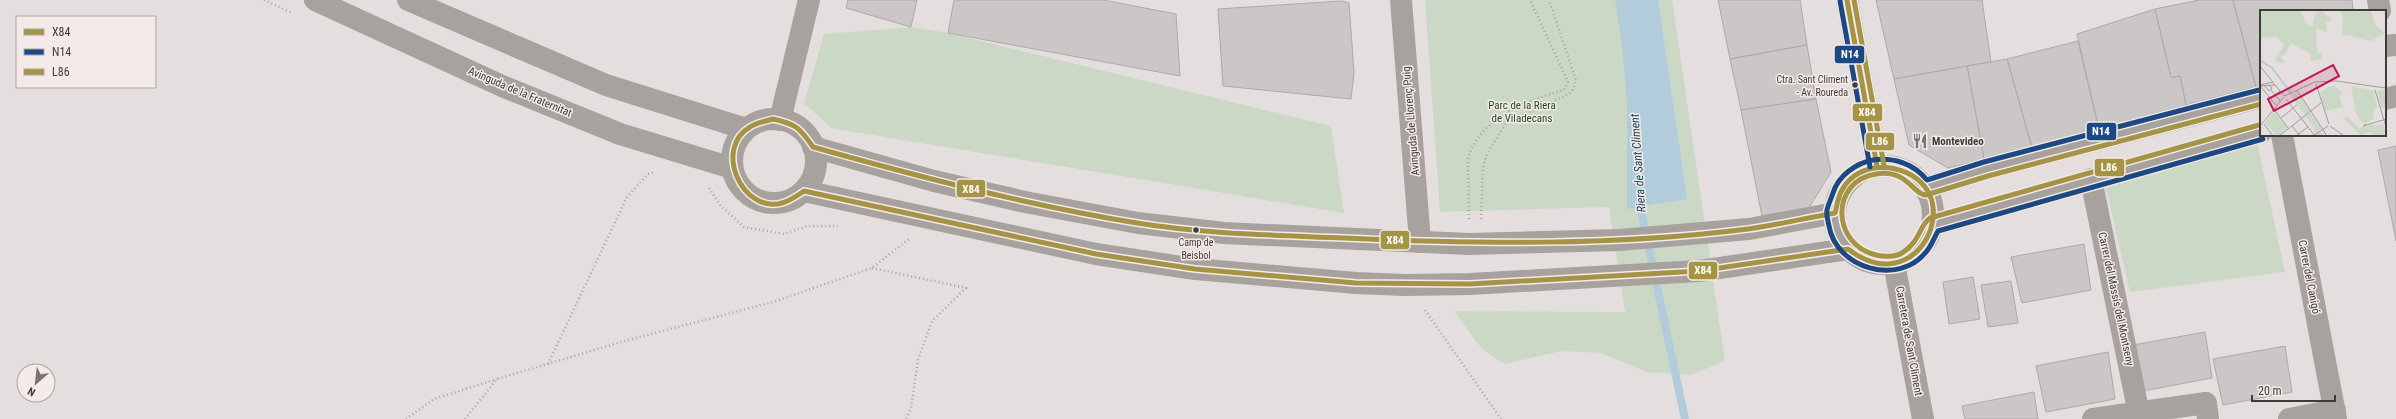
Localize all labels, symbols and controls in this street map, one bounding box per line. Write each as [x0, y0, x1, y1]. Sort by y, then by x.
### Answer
inset map [2260, 10, 2386, 136]
legend [16, 16, 156, 88]
text: X84 [52, 25, 71, 39]
text: N14 [52, 45, 71, 59]
line badge: N14 [1834, 45, 1865, 64]
text: N14 [1841, 48, 1859, 61]
street label: Avinguda de la Fraternitat [466, 64, 574, 120]
text: L86 [52, 65, 70, 79]
street label: Avinguda de Llorenç Puig [1400, 66, 1422, 176]
place label: Ctra. Sant Climent - Av. Roureda [1776, 74, 1848, 98]
marker: Ctra. Sant Climent - Av. Roureda [1850, 80, 1860, 90]
park label: Parc de la Riera de Viladecans [1488, 99, 1556, 125]
line badge: X84 [1852, 103, 1883, 122]
text: X84 [1858, 106, 1876, 119]
water label: Riera de Sant Climent [1628, 113, 1648, 213]
line badge: N14 [2086, 122, 2117, 141]
text: N14 [2092, 125, 2110, 138]
line badge: L86 [1865, 132, 1895, 151]
restaurant icon: Montevideo [1911, 132, 1929, 150]
text: L86 [1872, 135, 1889, 148]
place label: Montevideo [1932, 135, 1984, 148]
line badge: L86 [2094, 158, 2125, 177]
text: L86 [2101, 161, 2118, 174]
line badge: X84 [956, 179, 986, 198]
text: X84 [962, 183, 980, 196]
marker: Camp de Beisbol [1191, 225, 1201, 235]
line badge: X84 [1380, 230, 1410, 250]
street label: Carrer del Massís del Montseny [2095, 231, 2137, 368]
text: X84 [1386, 234, 1404, 247]
place label: Camp de Beisbol [1179, 237, 1214, 261]
street label: Carrer del Canigó [2295, 239, 2323, 316]
line badge: X84 [1688, 261, 1718, 280]
text: X84 [1694, 264, 1712, 277]
street label: Carretera de Sant Climent [1893, 285, 1925, 397]
north arrow [16, 363, 56, 403]
scale bar [2252, 377, 2335, 403]
text: N [25, 384, 38, 399]
text: 20 m [2258, 384, 2282, 398]

